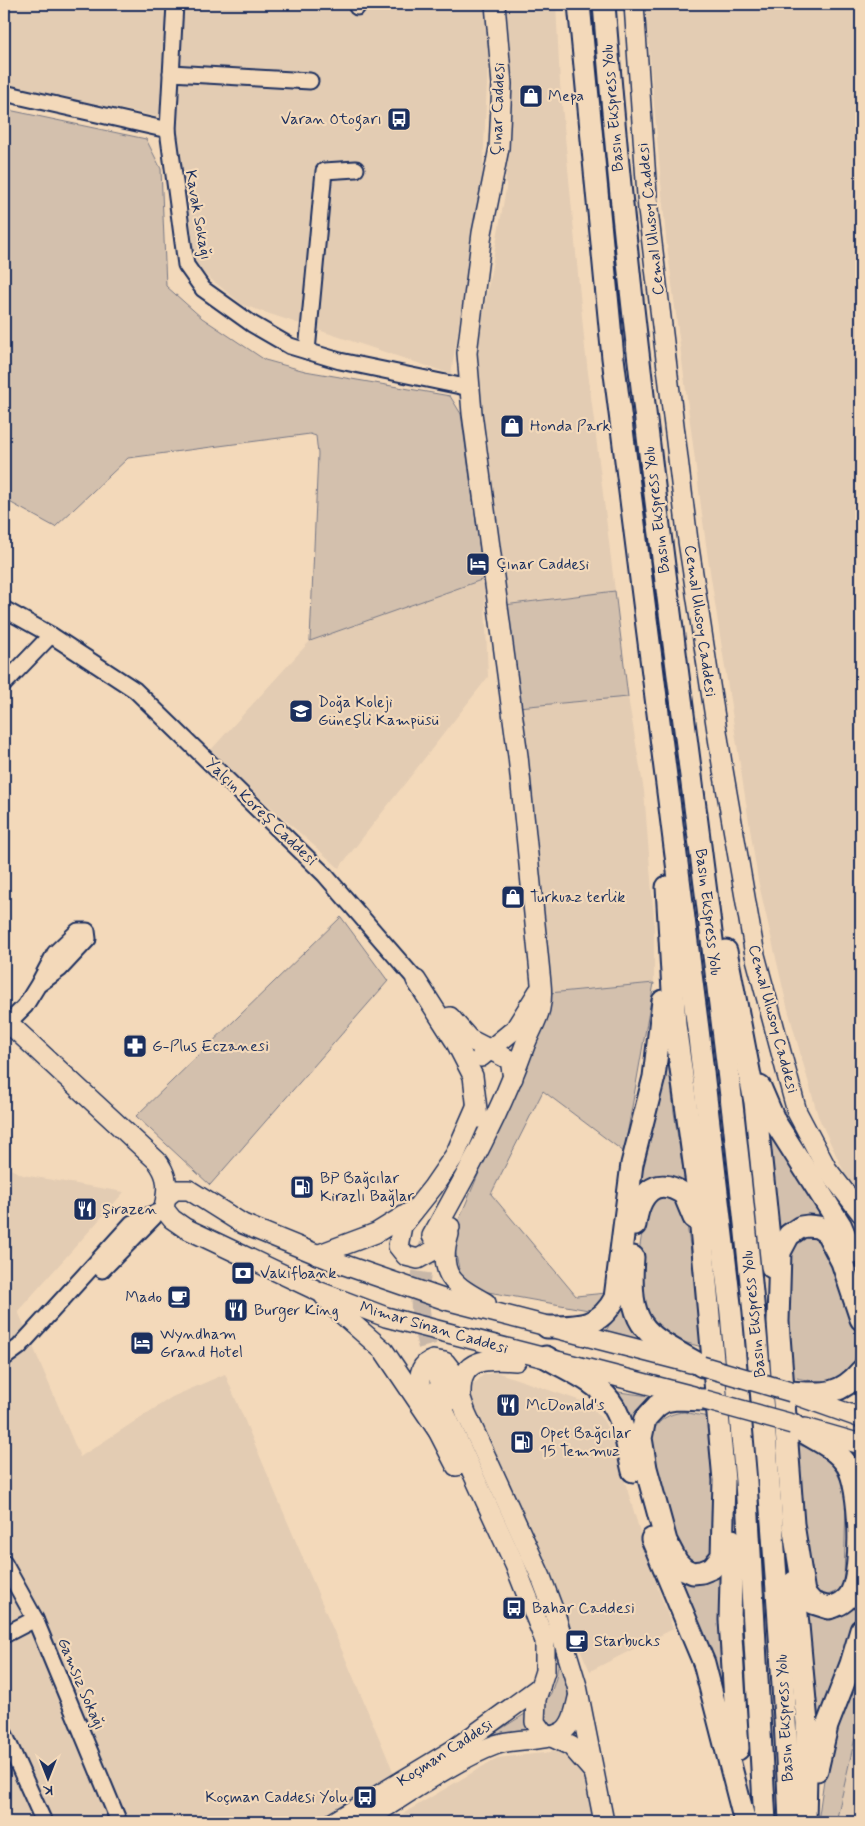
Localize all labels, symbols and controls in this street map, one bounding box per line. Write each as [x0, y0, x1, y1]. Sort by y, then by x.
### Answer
street label: Basın Ekspress Yolu [597, 43, 629, 173]
street label: Çınar Caddesi [486, 62, 510, 156]
shop icon: Mepa [518, 83, 544, 109]
place label: Mepa [548, 86, 584, 107]
bus stop icon: Varan Otogarı [386, 106, 412, 132]
place label: Varan Otogarı [281, 109, 382, 131]
street label: Cemal Ulusoy Caddesi [633, 142, 669, 296]
street label: Kavak Sokağı [180, 168, 216, 262]
shop icon: Honda Park [499, 413, 525, 439]
place label: Honda Park [530, 416, 611, 437]
street label: Basın Ekspress Yolu [639, 445, 675, 575]
street label: Cemal Ulusoy Caddesi [679, 544, 721, 698]
hotel icon: Çınar Caddesi [465, 551, 491, 577]
place label: Çınar Caddesi [496, 554, 589, 575]
place label: Doğa Koleji Güneşli Kampüsü [318, 692, 439, 731]
school or university icon: Doğa Koleji Güneşli Kampüsü [288, 698, 314, 724]
street label: Yalçın Koreş Caddesi [201, 753, 321, 871]
street label: Basın Ekspress Yolu [690, 847, 726, 977]
shop icon: Turkuaz terlik [500, 884, 526, 910]
place label: Turkuaz terlik [530, 887, 625, 908]
street label: Cemal Ulusoy Caddesi [743, 942, 803, 1096]
pharmacy icon: G-Plus Eczanesi [122, 1033, 148, 1059]
place label: G-Plus Eczanesi [152, 1036, 269, 1057]
place label: BP Bağcılar Kirazlı Bağlar [320, 1168, 414, 1207]
fuel station icon: BP Bağcılar Kirazlı Bağlar [289, 1174, 315, 1200]
restaurant icon: Şirazen [72, 1196, 98, 1222]
place label: Şirazen [102, 1199, 158, 1220]
street label: Basın Ekspress Yolu [737, 1249, 771, 1379]
bank icon: Vakıfbank [230, 1260, 256, 1286]
place label: Vakıfbank [260, 1263, 336, 1284]
cafe icon: Mado [166, 1284, 192, 1310]
place label: Mado [125, 1287, 162, 1308]
restaurant icon: Burger King [223, 1297, 249, 1323]
street label: Mimar Sinan Caddesi [357, 1297, 511, 1359]
place label: Burger King [254, 1300, 339, 1322]
place label: Wyndham Grand Hotel [160, 1324, 243, 1363]
hotel icon: Wyndham Grand Hotel [129, 1330, 155, 1356]
restaurant icon: McDonald's [495, 1392, 521, 1418]
place label: McDonald's [526, 1395, 605, 1416]
place label: Opet Bağcılar 15 Temmuz [540, 1423, 631, 1462]
fuel station icon: Opet Bağcılar 15 Temmuz [509, 1429, 535, 1455]
bus stop icon: Bahar Caddesi [501, 1595, 527, 1621]
place label: Bahar Caddesi [532, 1598, 635, 1619]
cafe icon: Starbucks [564, 1628, 590, 1654]
place label: Starbucks [594, 1631, 660, 1652]
street label: Gamsız Sokağı [52, 1635, 110, 1733]
street label: Basın Ekspress Yolu [771, 1654, 799, 1782]
street label: Koçman Caddesi [393, 1714, 497, 1792]
north arrow [22, 1754, 72, 1804]
text: K [42, 1781, 53, 1799]
bus stop icon: Koçman Caddesi Yolu [352, 1784, 378, 1810]
place label: Koçman Caddesi Yolu [205, 1787, 348, 1808]

